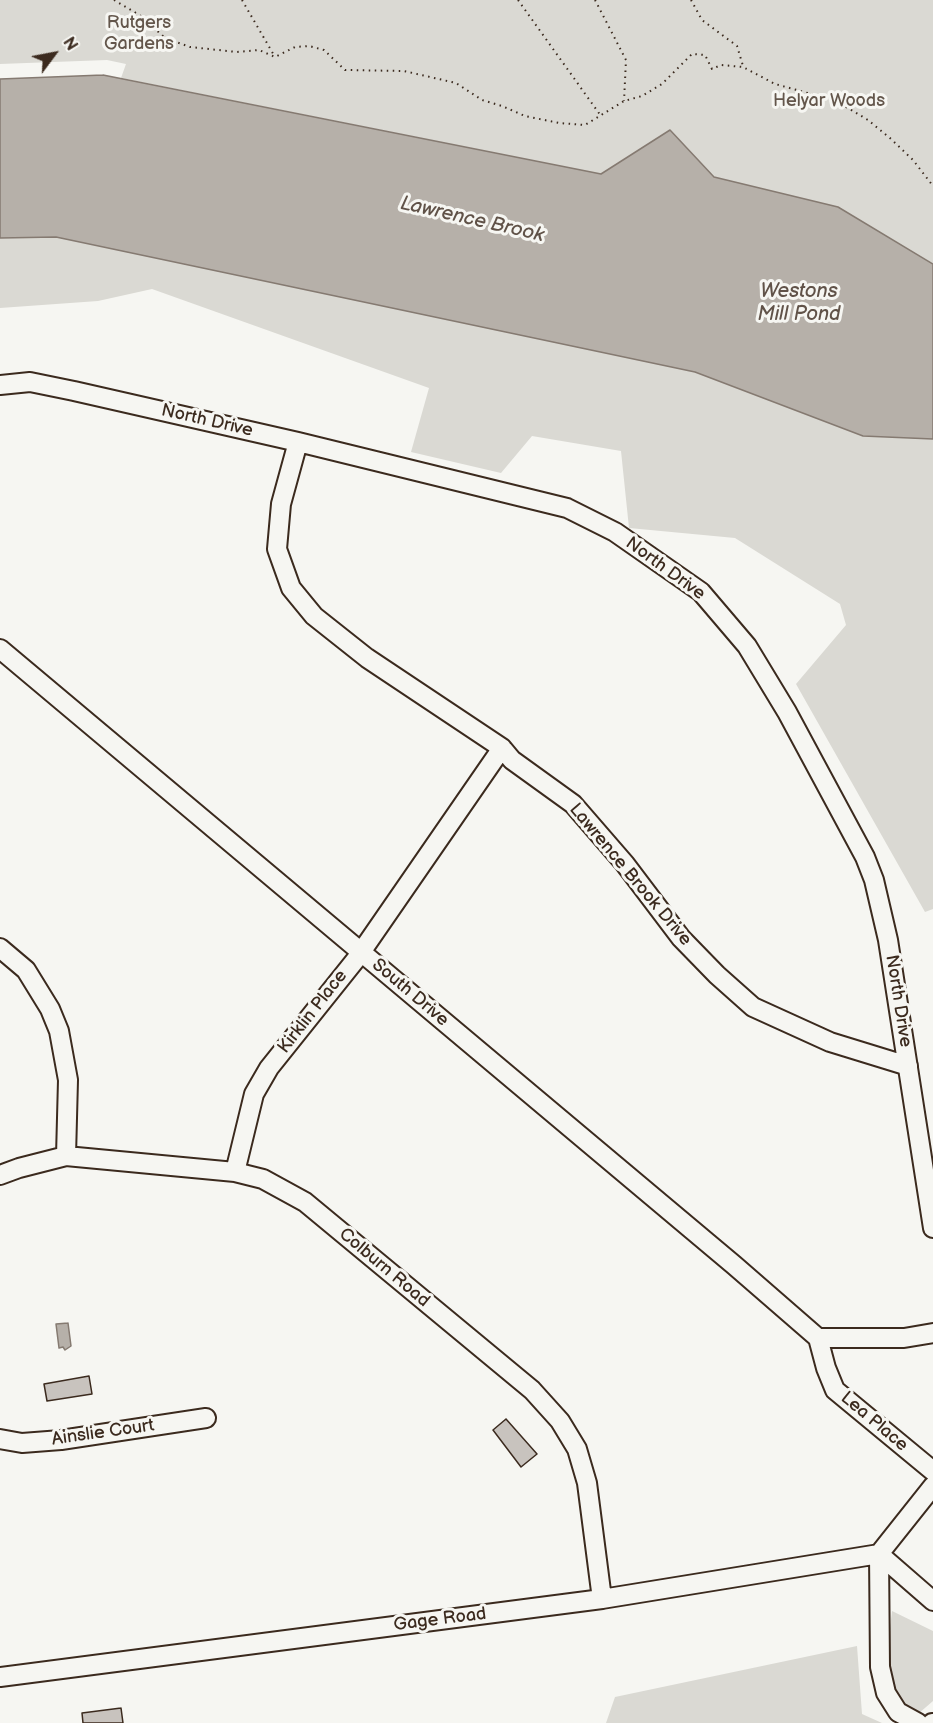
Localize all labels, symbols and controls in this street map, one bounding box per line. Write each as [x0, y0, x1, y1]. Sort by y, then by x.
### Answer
park label: Rutgers Gardens [104, 12, 174, 54]
north arrow [24, 24, 84, 84]
text: N [58, 34, 81, 54]
park label: Helyar Woods [773, 90, 885, 112]
water label: Lawrence Brook [398, 192, 546, 248]
water label: Westons Mill Pond [757, 280, 841, 327]
street label: North Drive [159, 400, 255, 442]
street label: North Drive [621, 533, 709, 605]
street label: Lawrence Brook Drive [564, 799, 696, 951]
street label: North Drive [880, 953, 916, 1049]
street label: South Drive [367, 955, 453, 1031]
street label: Kirklin Place [274, 966, 352, 1058]
street label: Colburn Road [334, 1224, 434, 1312]
street label: Lea Place [836, 1388, 912, 1456]
street label: Ainslie Court [50, 1415, 156, 1451]
street label: Gage Road [392, 1604, 488, 1636]

